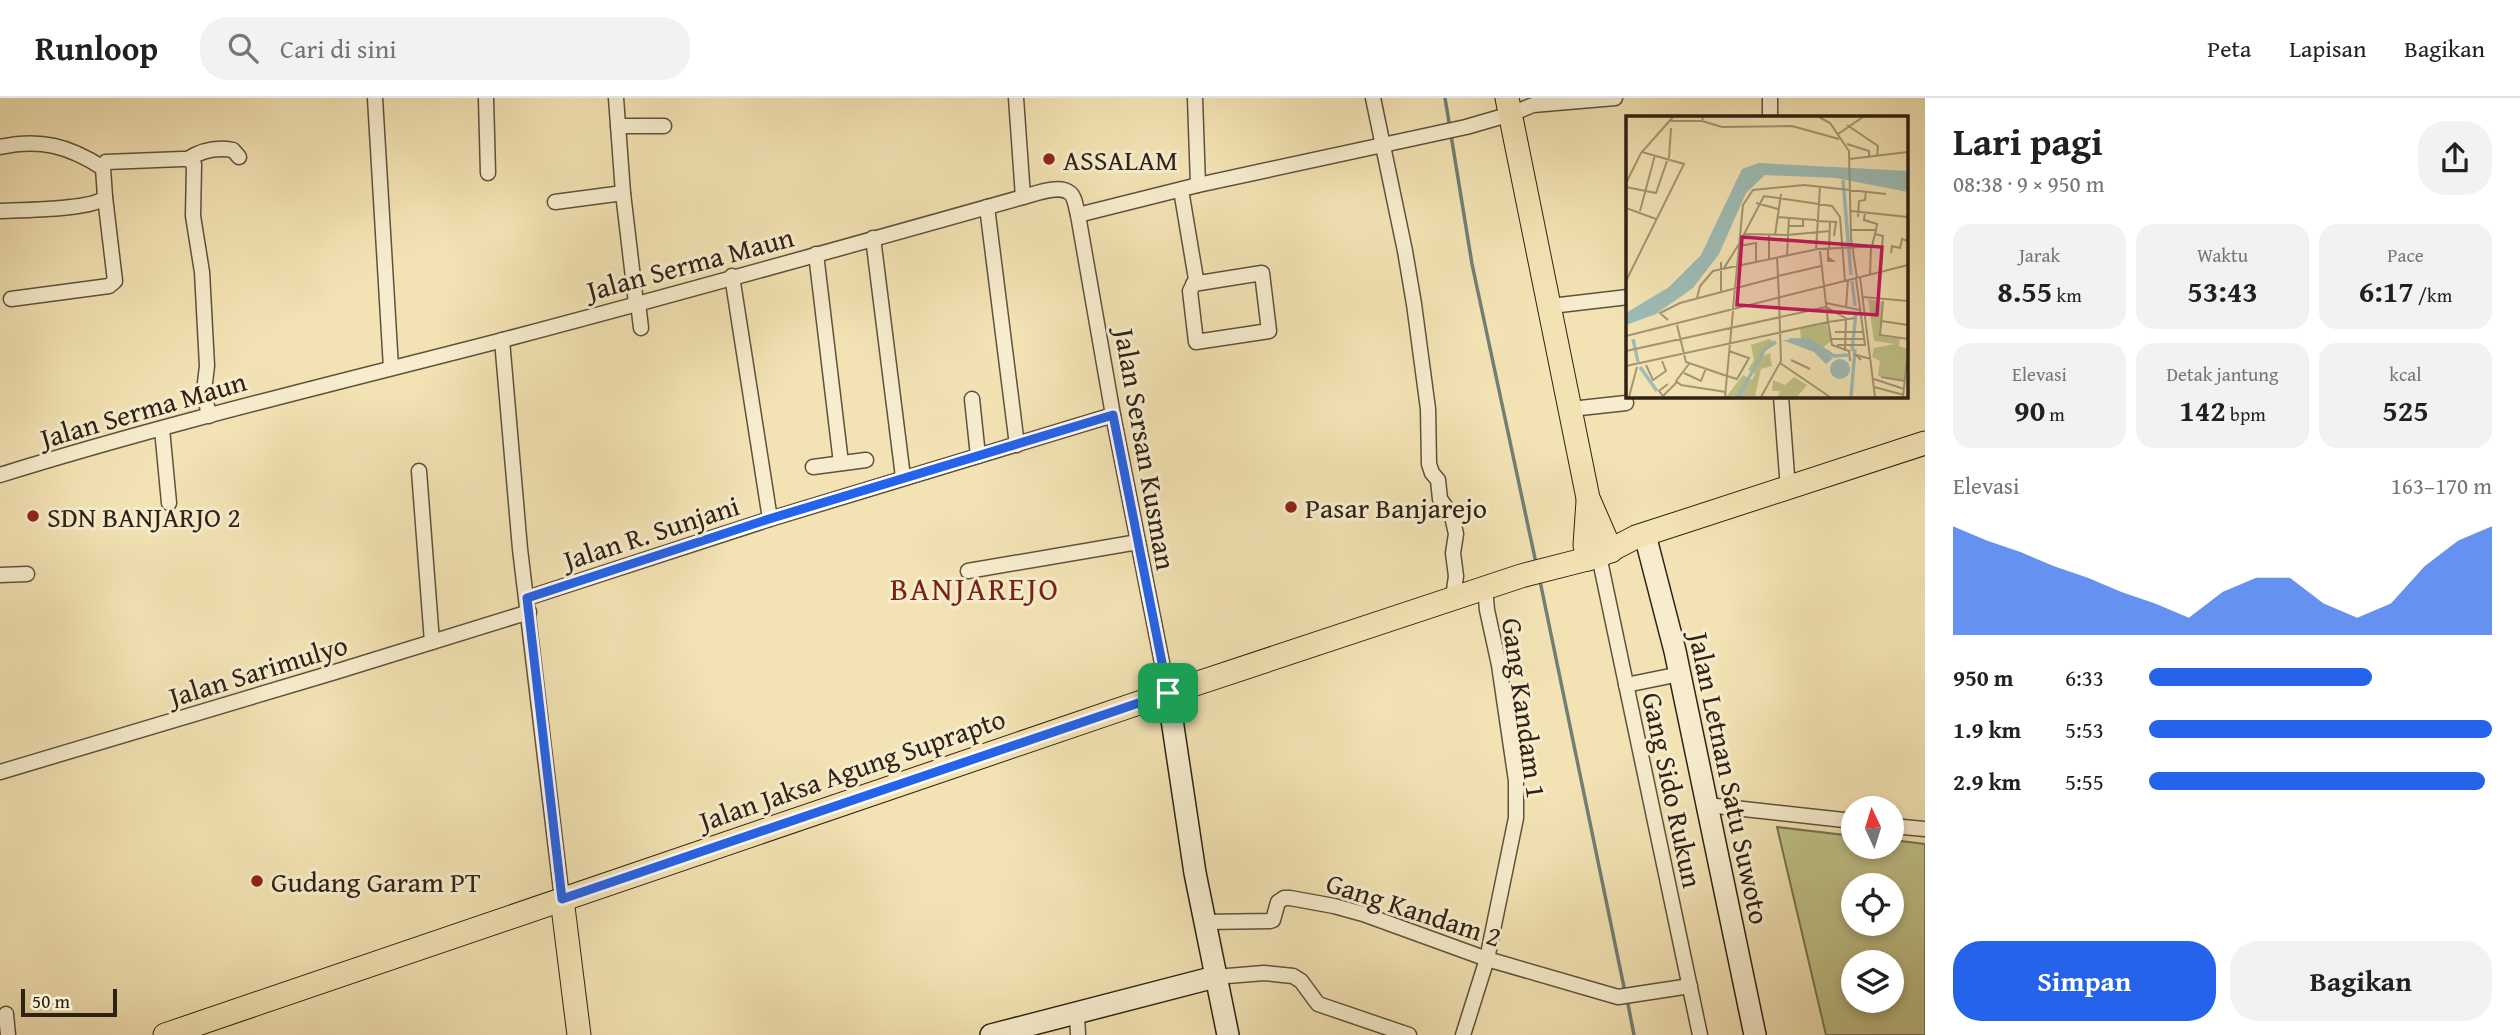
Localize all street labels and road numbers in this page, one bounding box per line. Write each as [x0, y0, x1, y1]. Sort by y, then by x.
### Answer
street label: Jalan Serma Maun [579, 216, 798, 311]
street label: Jalan Sersan Kusman [1104, 322, 1187, 573]
street label: Jalan Serma Maun [32, 360, 251, 459]
street label: Jalan R. Sunjani [555, 484, 744, 581]
street label: Gang Kandam 1 [1492, 615, 1558, 801]
street label: Jalan Sarimulyo [161, 623, 352, 718]
street label: Jalan Letnan Satu Suwoto [1678, 625, 1781, 928]
street label: Gang Sido Rukun [1632, 688, 1714, 892]
street label: Jalan Jaksa Agung Suprapto [691, 697, 1011, 842]
street label: Gang Kandam 2 [1321, 861, 1507, 957]

